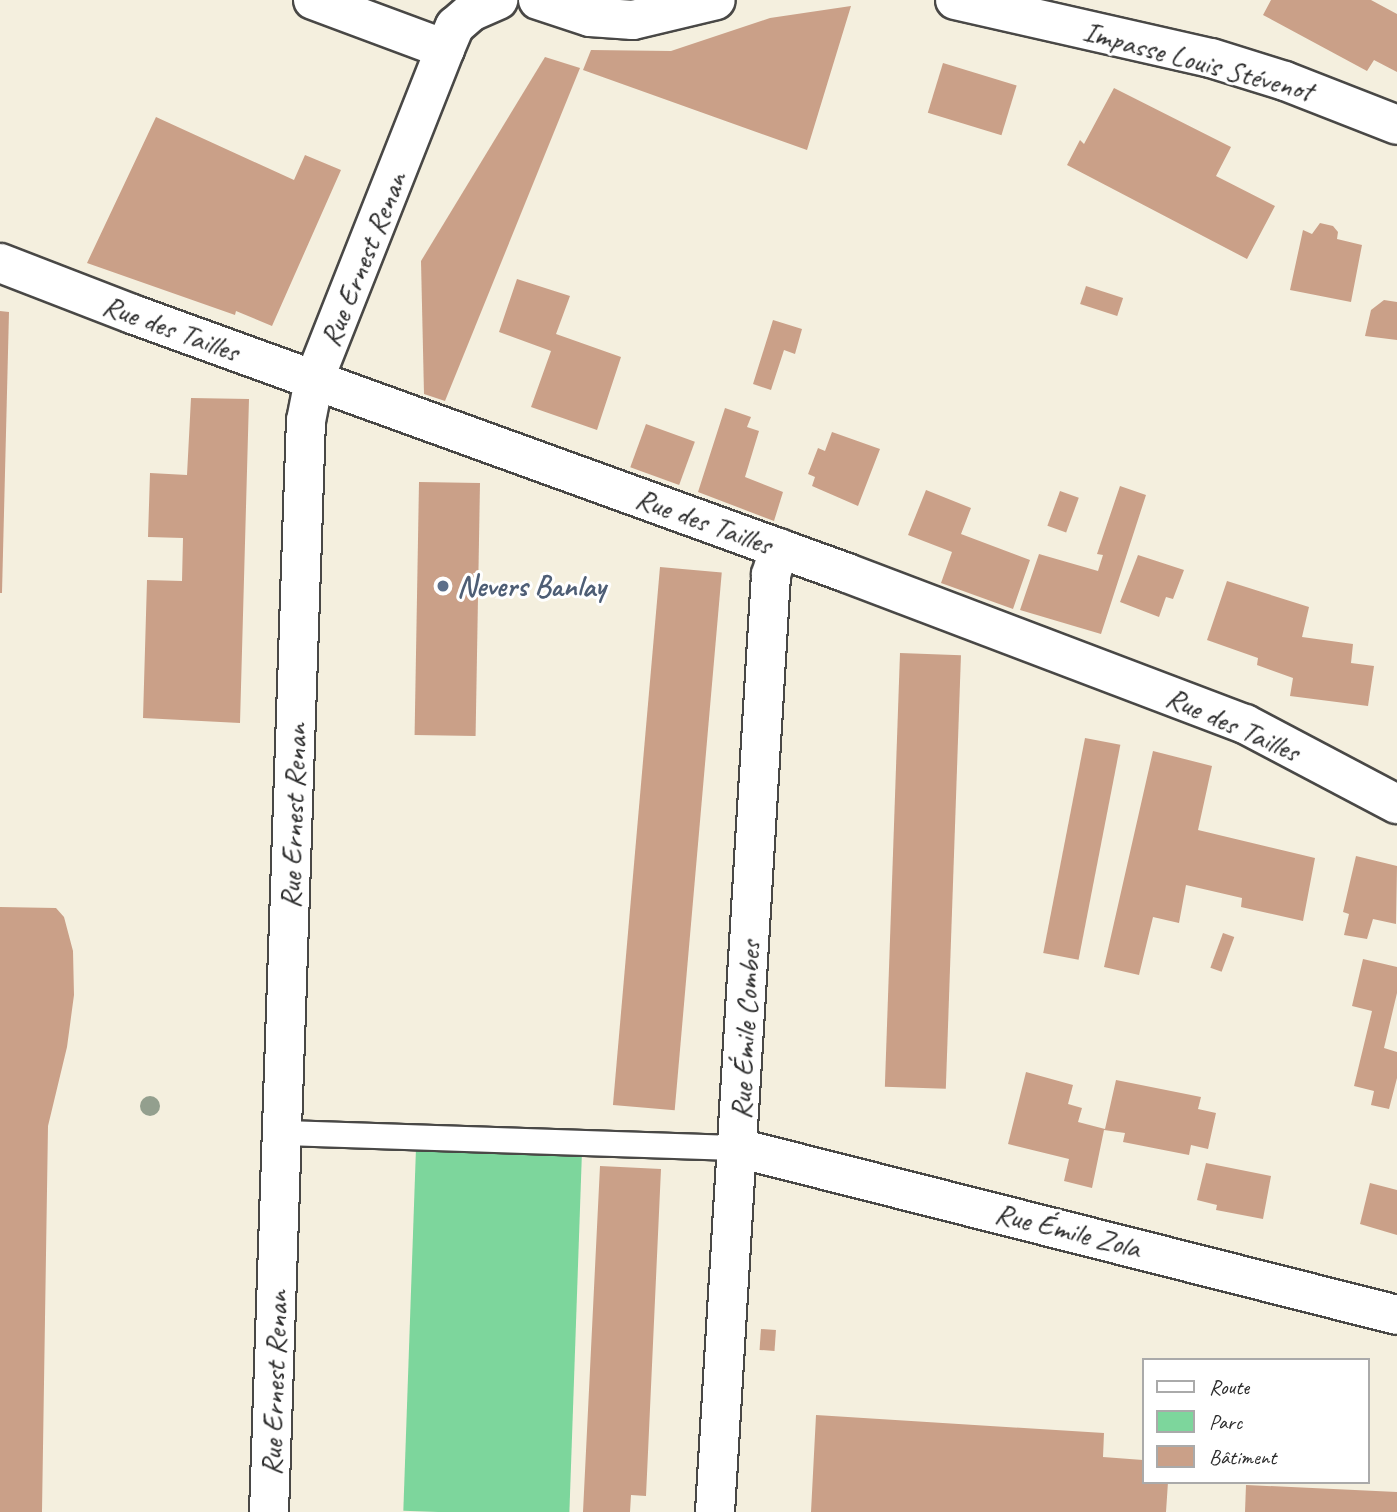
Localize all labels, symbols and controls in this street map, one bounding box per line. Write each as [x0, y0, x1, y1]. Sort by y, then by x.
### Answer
street label: Impasse Louis Stévenot [1079, 13, 1317, 109]
street label: Rue Ernest Renan [312, 166, 414, 352]
street label: Rue des Tailles [98, 287, 244, 369]
street label: Rue des Tailles [631, 480, 777, 562]
place label: Nevers Banlay [457, 568, 605, 604]
marker: Nevers Banlay [435, 578, 451, 594]
street label: Rue des Tailles [1161, 679, 1305, 769]
street label: Rue Ernest Renan [272, 723, 314, 909]
street label: Rue Émile Combes [722, 940, 768, 1120]
street label: Rue Émile Zola [992, 1195, 1144, 1265]
street label: Rue Ernest Renan [253, 1290, 295, 1476]
legend [1142, 1358, 1369, 1484]
text: Route [1209, 1374, 1249, 1400]
text: Parc [1209, 1409, 1242, 1435]
text: Bâtiment [1209, 1444, 1276, 1470]

